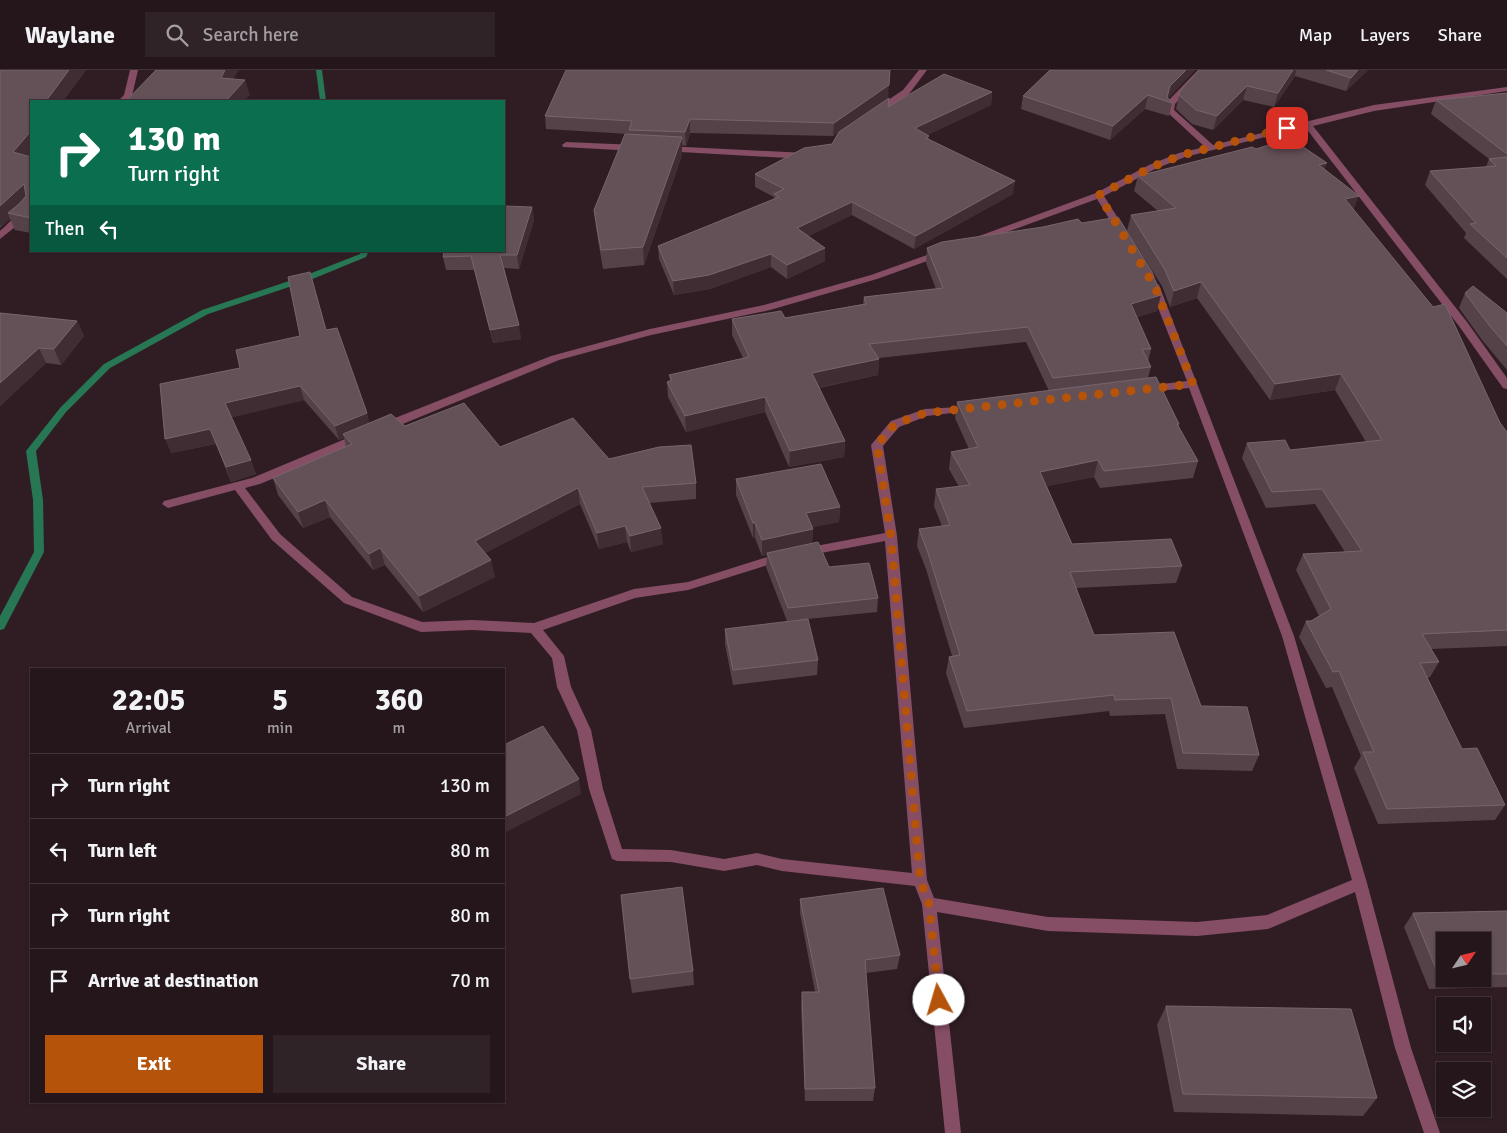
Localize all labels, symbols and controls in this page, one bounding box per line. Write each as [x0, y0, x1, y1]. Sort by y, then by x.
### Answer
search box [145, 12, 495, 57]
text: Waylane [25, 20, 115, 50]
icon: search [163, 21, 191, 49]
text: Search here [203, 23, 299, 47]
text: Map [1299, 24, 1332, 46]
text: Layers [1360, 24, 1410, 46]
text: Share [1438, 24, 1482, 46]
pin [1266, 107, 1308, 149]
icon: arrive [1273, 114, 1301, 142]
text: 130 m [128, 117, 221, 160]
icon: right [45, 120, 110, 185]
text: Turn right [128, 160, 220, 187]
icon: left [95, 215, 123, 243]
text: Then [45, 217, 85, 241]
text: 22:05 [112, 682, 185, 719]
text: 5 [272, 682, 288, 719]
text: 360 [375, 682, 423, 719]
text: Arrival [125, 718, 172, 738]
text: min [267, 718, 293, 738]
text: m [393, 718, 405, 738]
icon: right [45, 772, 73, 800]
text: Turn right [88, 774, 170, 798]
text: 130 m [440, 774, 490, 798]
icon: left [45, 837, 73, 865]
text: Turn left [88, 839, 157, 863]
text: 80 m [450, 839, 490, 863]
icon: right [45, 902, 73, 930]
text: Turn right [88, 904, 170, 928]
text: 80 m [450, 904, 490, 928]
north arrow [1436, 932, 1491, 988]
map controls [1436, 932, 1491, 1117]
icon: arrive [45, 967, 73, 995]
text: Arrive at destination [88, 969, 259, 993]
text: 70 m [450, 969, 490, 993]
position arrow [912, 973, 964, 1025]
button: sound [1436, 997, 1491, 1052]
button: Exit [45, 1035, 263, 1093]
button: Share [273, 1035, 490, 1093]
button: layers [1436, 1062, 1491, 1117]

